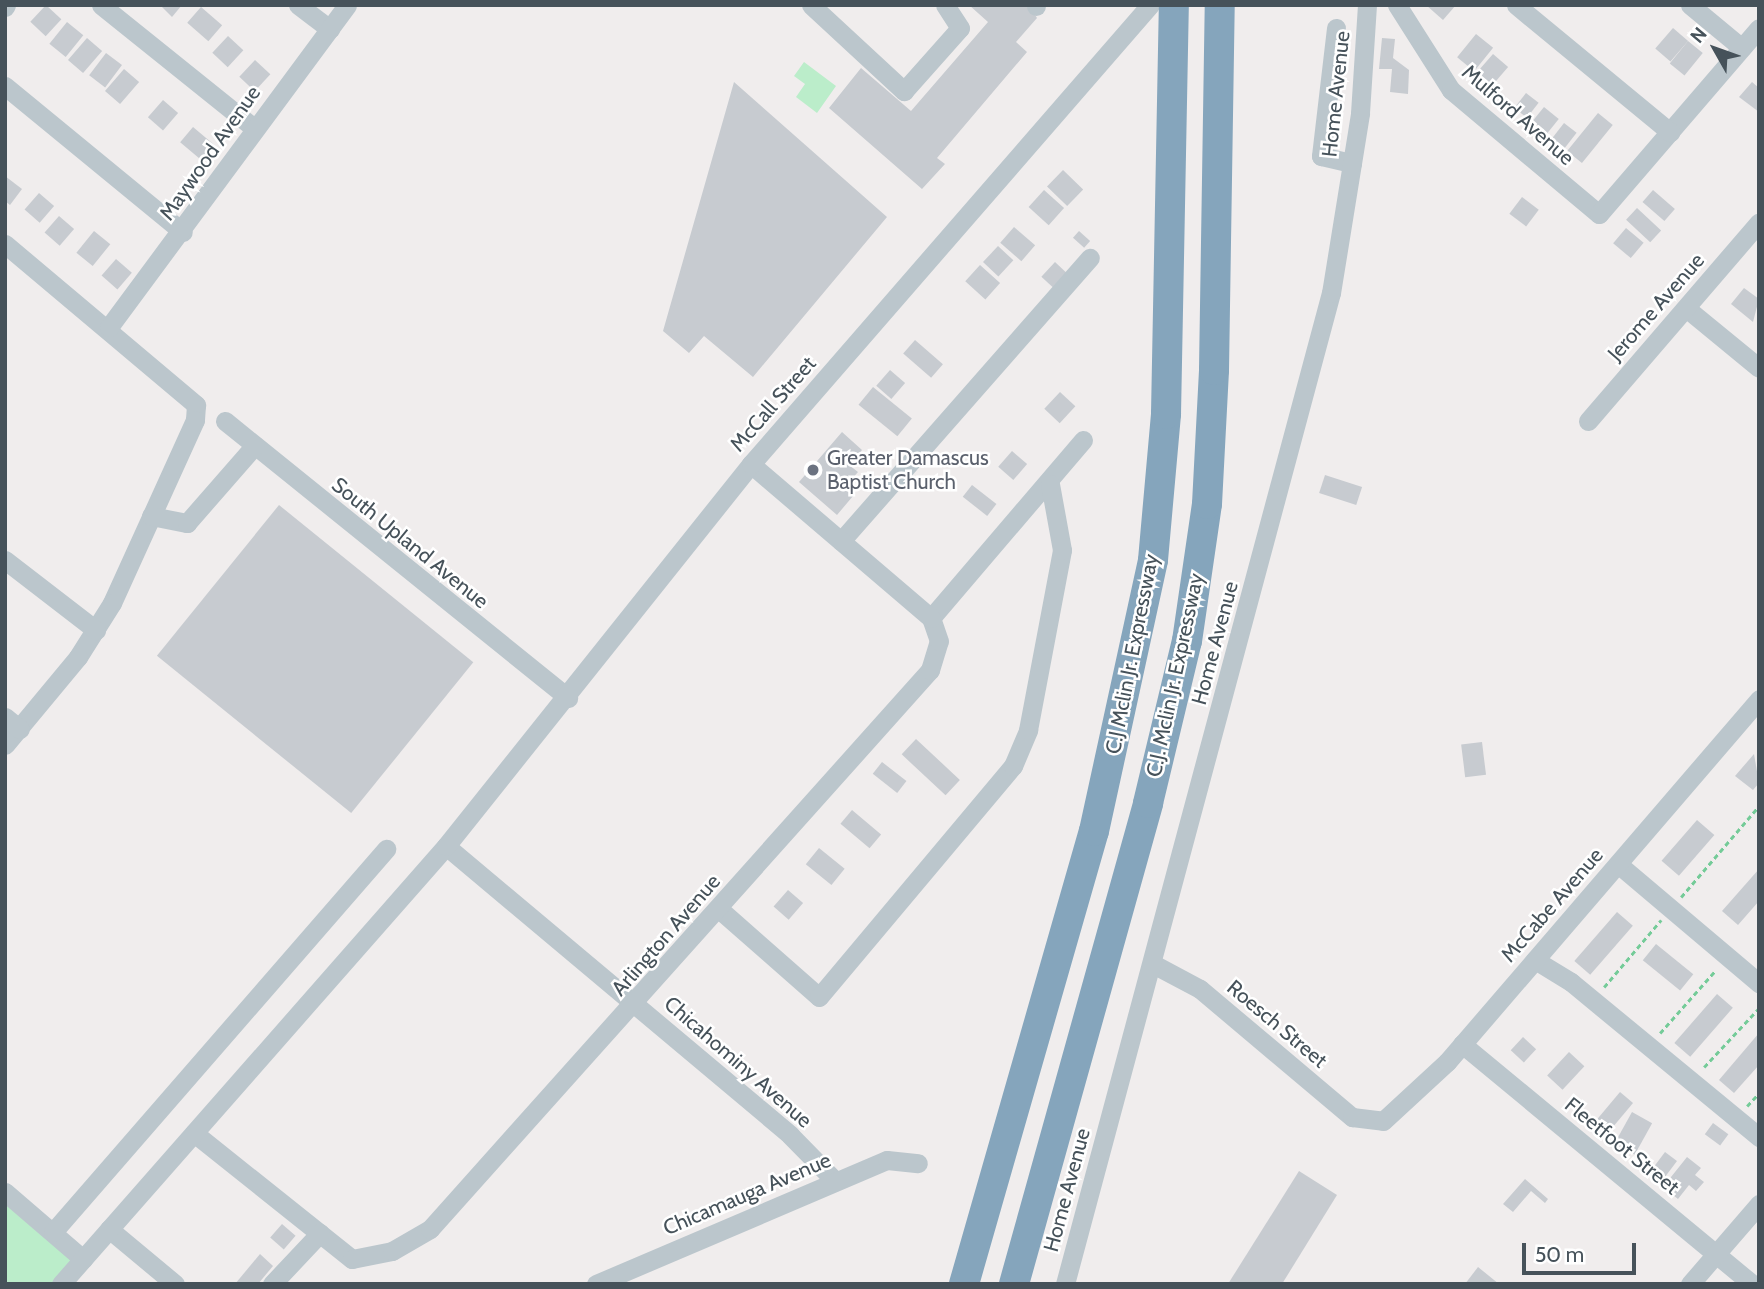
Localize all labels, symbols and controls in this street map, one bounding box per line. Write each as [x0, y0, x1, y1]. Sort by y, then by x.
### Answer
north arrow [1680, 14, 1750, 84]
text: N [1685, 23, 1712, 48]
street label: Home Avenue [1317, 30, 1355, 158]
street label: Mulford Avenue [1457, 59, 1579, 171]
street label: Maywood Avenue [154, 81, 266, 225]
street label: Jerome Avenue [1602, 248, 1710, 366]
street label: McCall Street [725, 351, 821, 457]
place label: Greater Damascus Baptist Church [827, 445, 989, 495]
marker: Greater Damascus Baptist Church [805, 462, 821, 478]
street label: South Upland Avenue [327, 472, 493, 614]
street label: C.J Mclin Jr. Expressway [1100, 552, 1164, 756]
street label: C.J. Mclin Jr. Expressway [1141, 571, 1209, 779]
street label: Home Avenue [1186, 579, 1244, 707]
street label: McCabe Avenue [1496, 843, 1608, 967]
street label: Arlington Avenue [606, 869, 726, 1001]
street label: Roesch Street [1222, 975, 1332, 1073]
street label: Chicahominy Avenue [659, 991, 817, 1133]
street label: Fleetfoot Street [1560, 1092, 1684, 1200]
street label: Home Avenue [1038, 1126, 1096, 1254]
street label: Chicamauga Avenue [659, 1147, 835, 1241]
scale bar [1526, 1230, 1640, 1274]
text: 50 m [1535, 1242, 1584, 1267]

